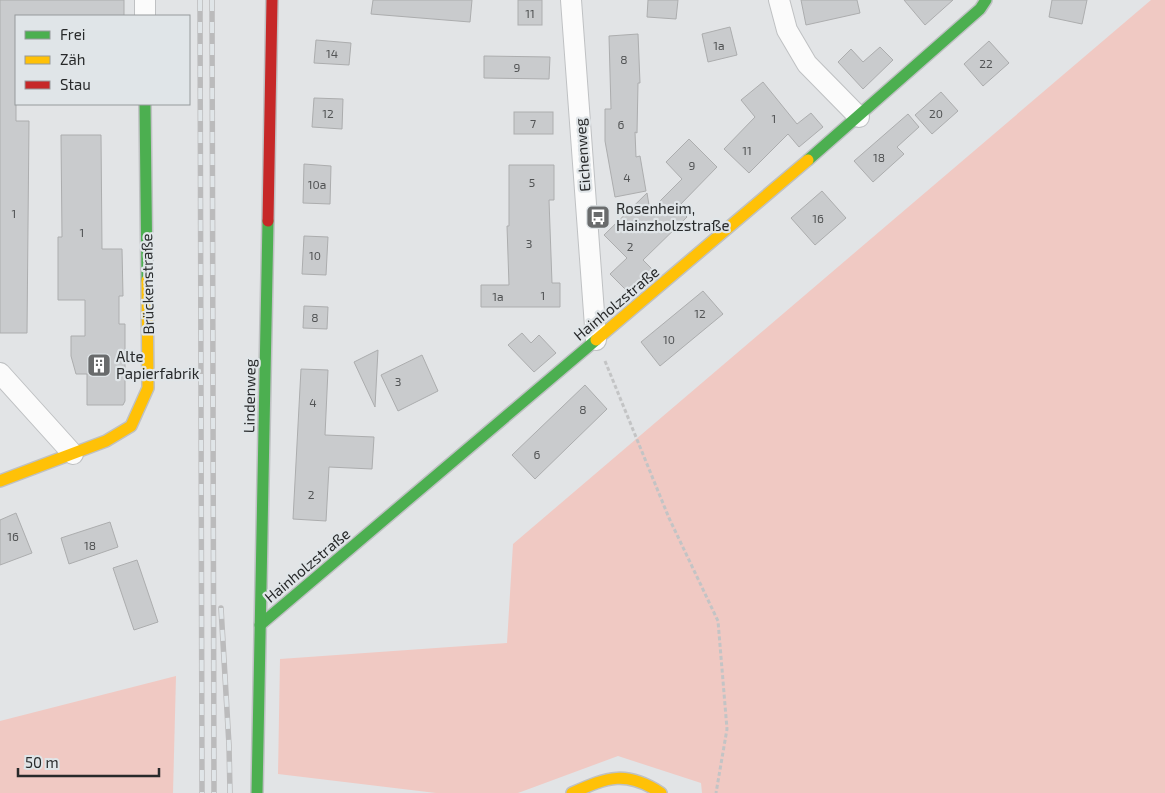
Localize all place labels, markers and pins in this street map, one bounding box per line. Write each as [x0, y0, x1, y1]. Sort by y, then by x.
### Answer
place label: Rosenheim, Hainzholzstraße [616, 199, 729, 234]
bus stop icon: Rosenheim, Hainzholzstraße [585, 204, 611, 230]
place label: Alte Papierfabrik [116, 347, 200, 382]
building icon: Alte Papierfabrik [86, 352, 112, 378]

